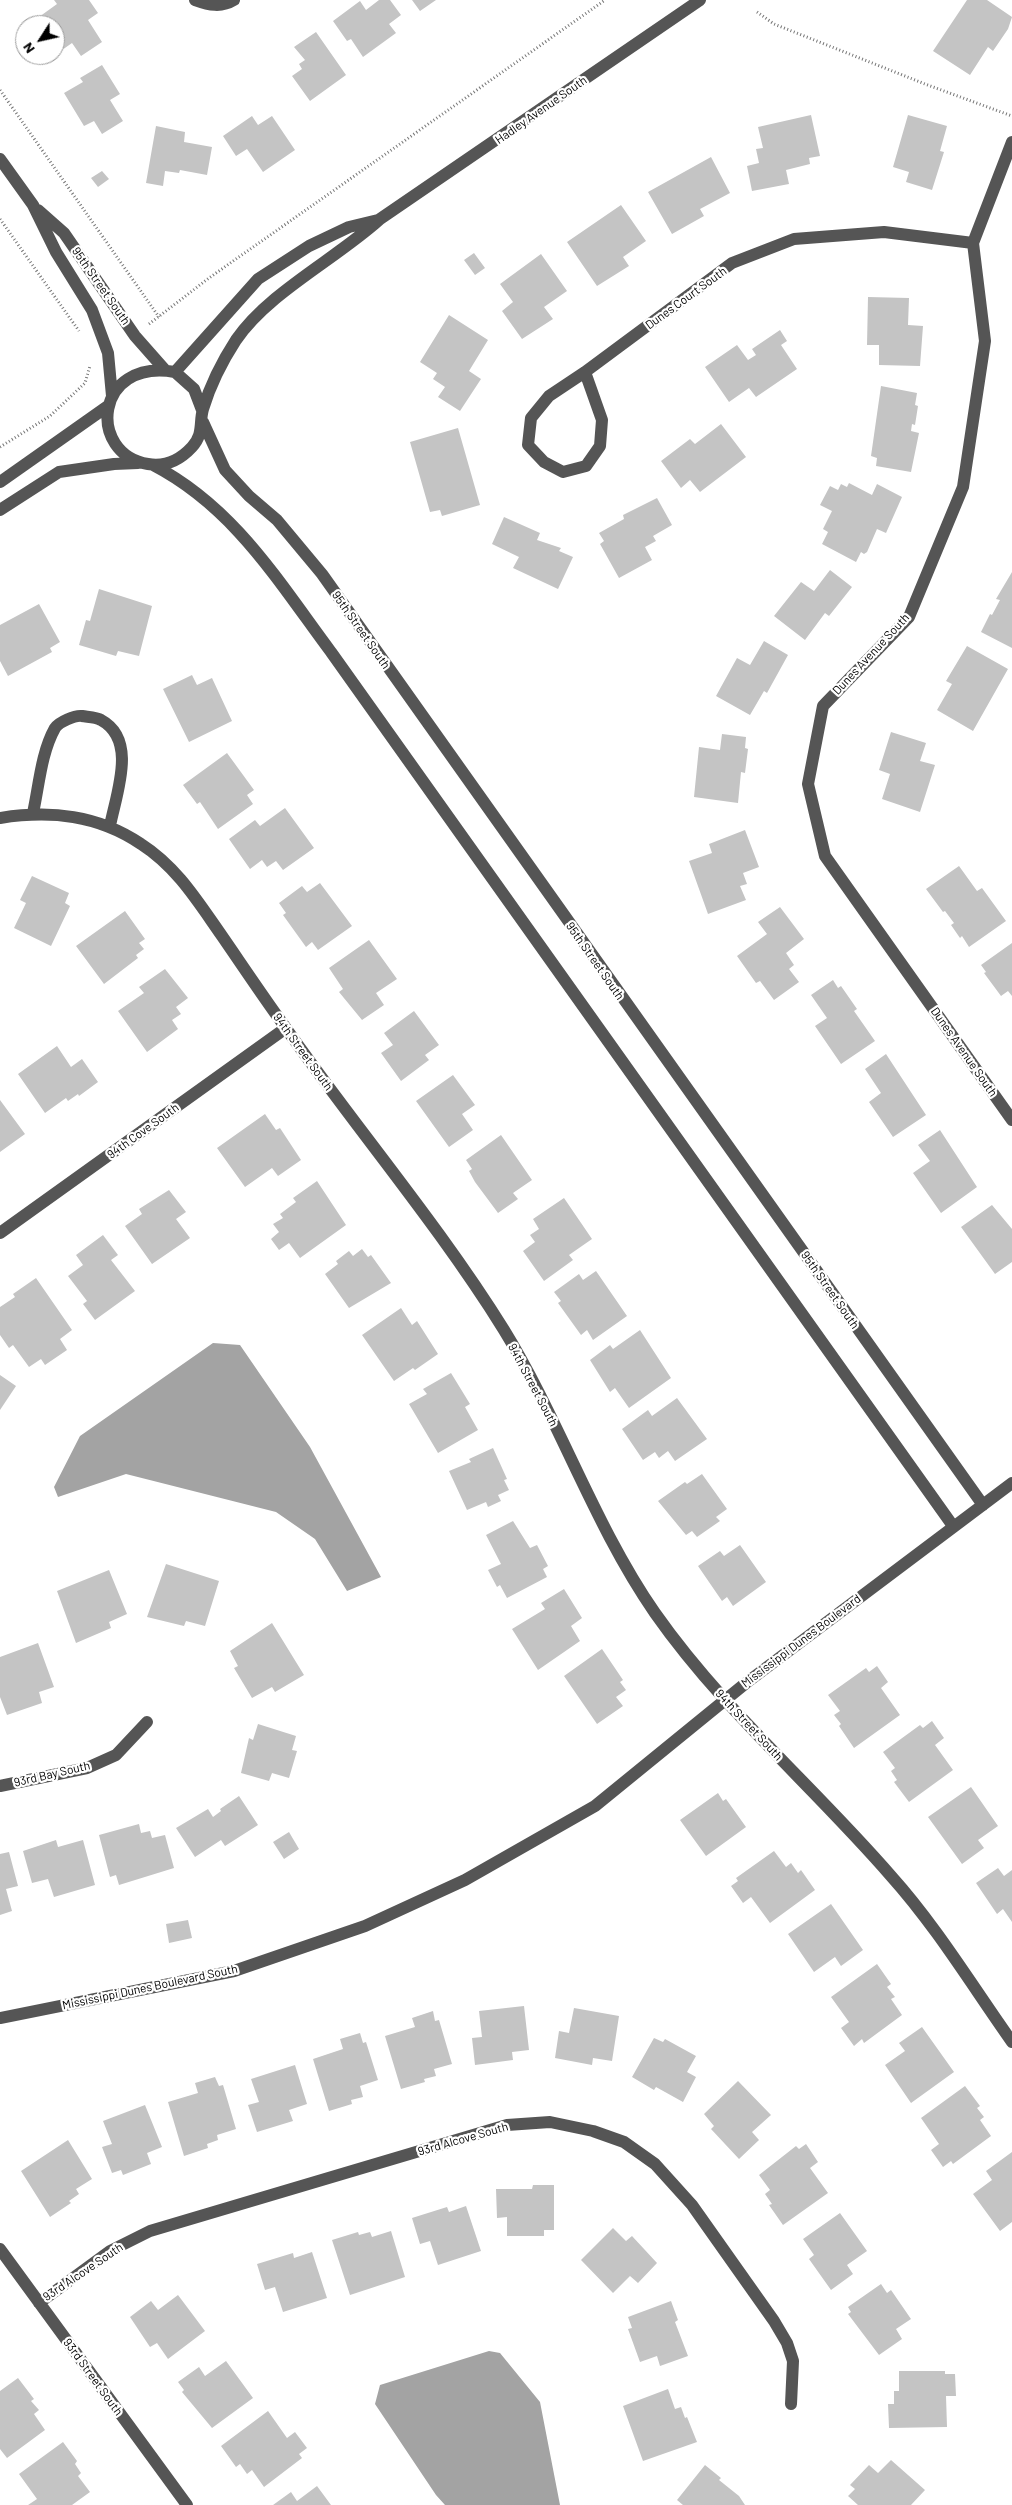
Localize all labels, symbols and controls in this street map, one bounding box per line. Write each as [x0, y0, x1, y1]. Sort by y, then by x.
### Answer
north arrow [15, 15, 65, 65]
text: N [18, 40, 38, 57]
street label: Hadley Avenue South [492, 73, 590, 147]
street label: 95th Street South [69, 244, 133, 328]
street label: Dunes Court South [643, 264, 729, 332]
street label: 95th Street South [329, 588, 393, 672]
street label: Dunes Avenue South [830, 610, 912, 698]
street label: 95th Street South [563, 919, 627, 1003]
street label: Dunes Avenue South [928, 1005, 1000, 1099]
street label: 94th Street South [270, 1011, 336, 1093]
street label: 94th Cove South [104, 1100, 182, 1162]
street label: 95th Street South [798, 1248, 862, 1332]
street label: 94th Street South [505, 1341, 561, 1429]
street label: Mississippi Dunes Boulevard [738, 1591, 864, 1691]
street label: 94th Street South [712, 1686, 786, 1764]
street label: 93rd Bay South [12, 1758, 92, 1790]
street label: Mississippi Dunes Boulevard South [61, 1961, 239, 2013]
street label: 93rd Alcove South [416, 2119, 510, 2159]
street label: 93rd Alcove South [40, 2240, 126, 2304]
street label: 93rd Street South [60, 2336, 126, 2418]

